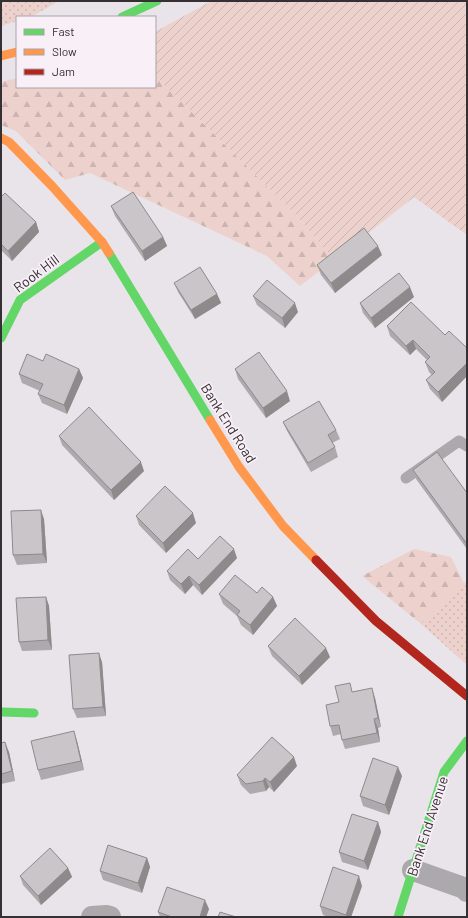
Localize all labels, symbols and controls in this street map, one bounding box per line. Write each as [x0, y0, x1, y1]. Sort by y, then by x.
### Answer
legend [16, 16, 156, 88]
text: Fast [52, 24, 75, 38]
text: Slow [52, 44, 77, 58]
text: Jam [52, 64, 75, 78]
street label: Rook Hill [10, 250, 62, 296]
street label: Bank End Road [198, 380, 260, 466]
street label: Bank End Avenue [403, 774, 451, 878]

